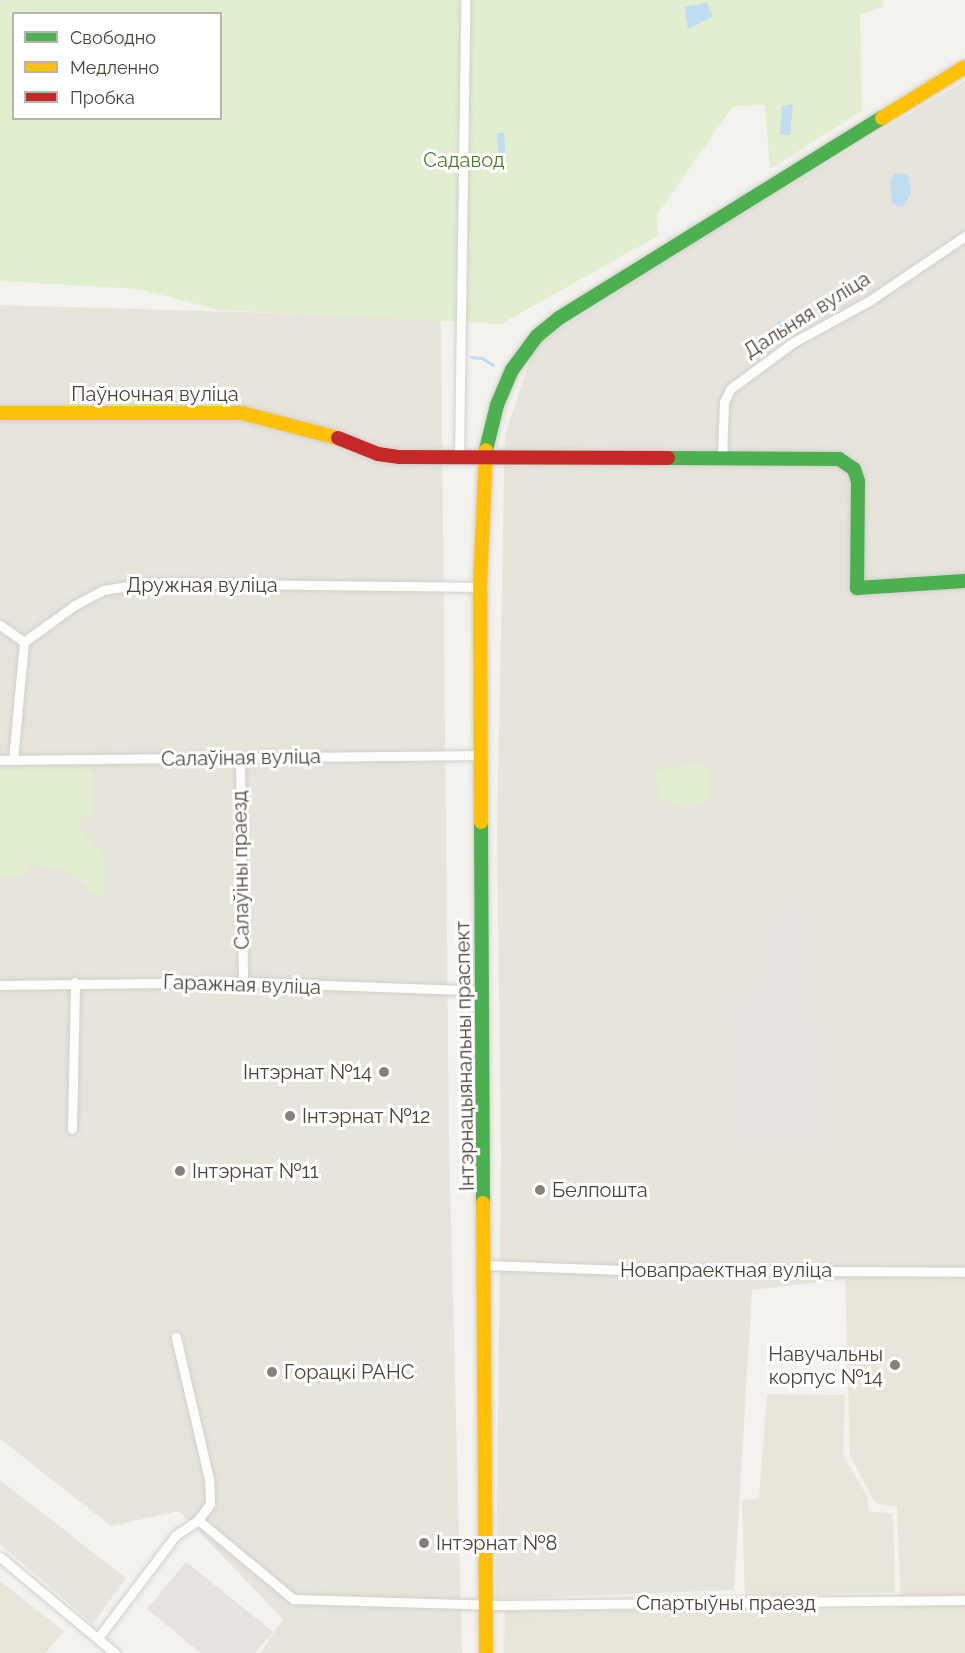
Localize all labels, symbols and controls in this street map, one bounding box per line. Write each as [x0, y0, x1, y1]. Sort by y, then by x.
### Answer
legend [12, 12, 222, 120]
text: Свободно [70, 27, 156, 48]
text: Медленно [70, 57, 159, 78]
text: Пробка [70, 87, 135, 108]
park label: Садавод [423, 148, 505, 172]
street label: Дальняя вуліца [739, 267, 875, 363]
street label: Паўночная вуліца [71, 382, 239, 406]
street label: Дружная вуліца [126, 573, 278, 597]
street label: Салаўіная вуліца [161, 745, 321, 771]
street label: Салаўіны праезд [228, 790, 254, 950]
street label: Інтэрнацыянальны праспект [451, 921, 479, 1191]
street label: Гаражная вуліца [163, 970, 321, 1000]
place label: Інтэрнат №14 [243, 1060, 372, 1084]
marker: Інтэрнат №14 [377, 1065, 391, 1079]
place label: Інтэрнат №12 [302, 1104, 430, 1128]
marker: Інтэрнат №12 [283, 1109, 297, 1123]
place label: Інтэрнат №11 [192, 1159, 319, 1183]
marker: Інтэрнат №11 [173, 1164, 187, 1178]
place label: Белпошта [552, 1178, 648, 1202]
marker: Белпошта [533, 1183, 547, 1197]
street label: Новапраектная вуліца [620, 1258, 832, 1282]
place label: Навучальны корпус №14 [768, 1342, 883, 1389]
marker: Навучальны корпус №14 [888, 1358, 902, 1372]
place label: Горацкі РАНС [284, 1360, 414, 1384]
marker: Горацкі РАНС [265, 1365, 279, 1379]
place label: Інтэрнат №8 [436, 1531, 557, 1555]
marker: Інтэрнат №8 [417, 1536, 431, 1550]
street label: Спартыўны праезд [636, 1591, 816, 1615]

